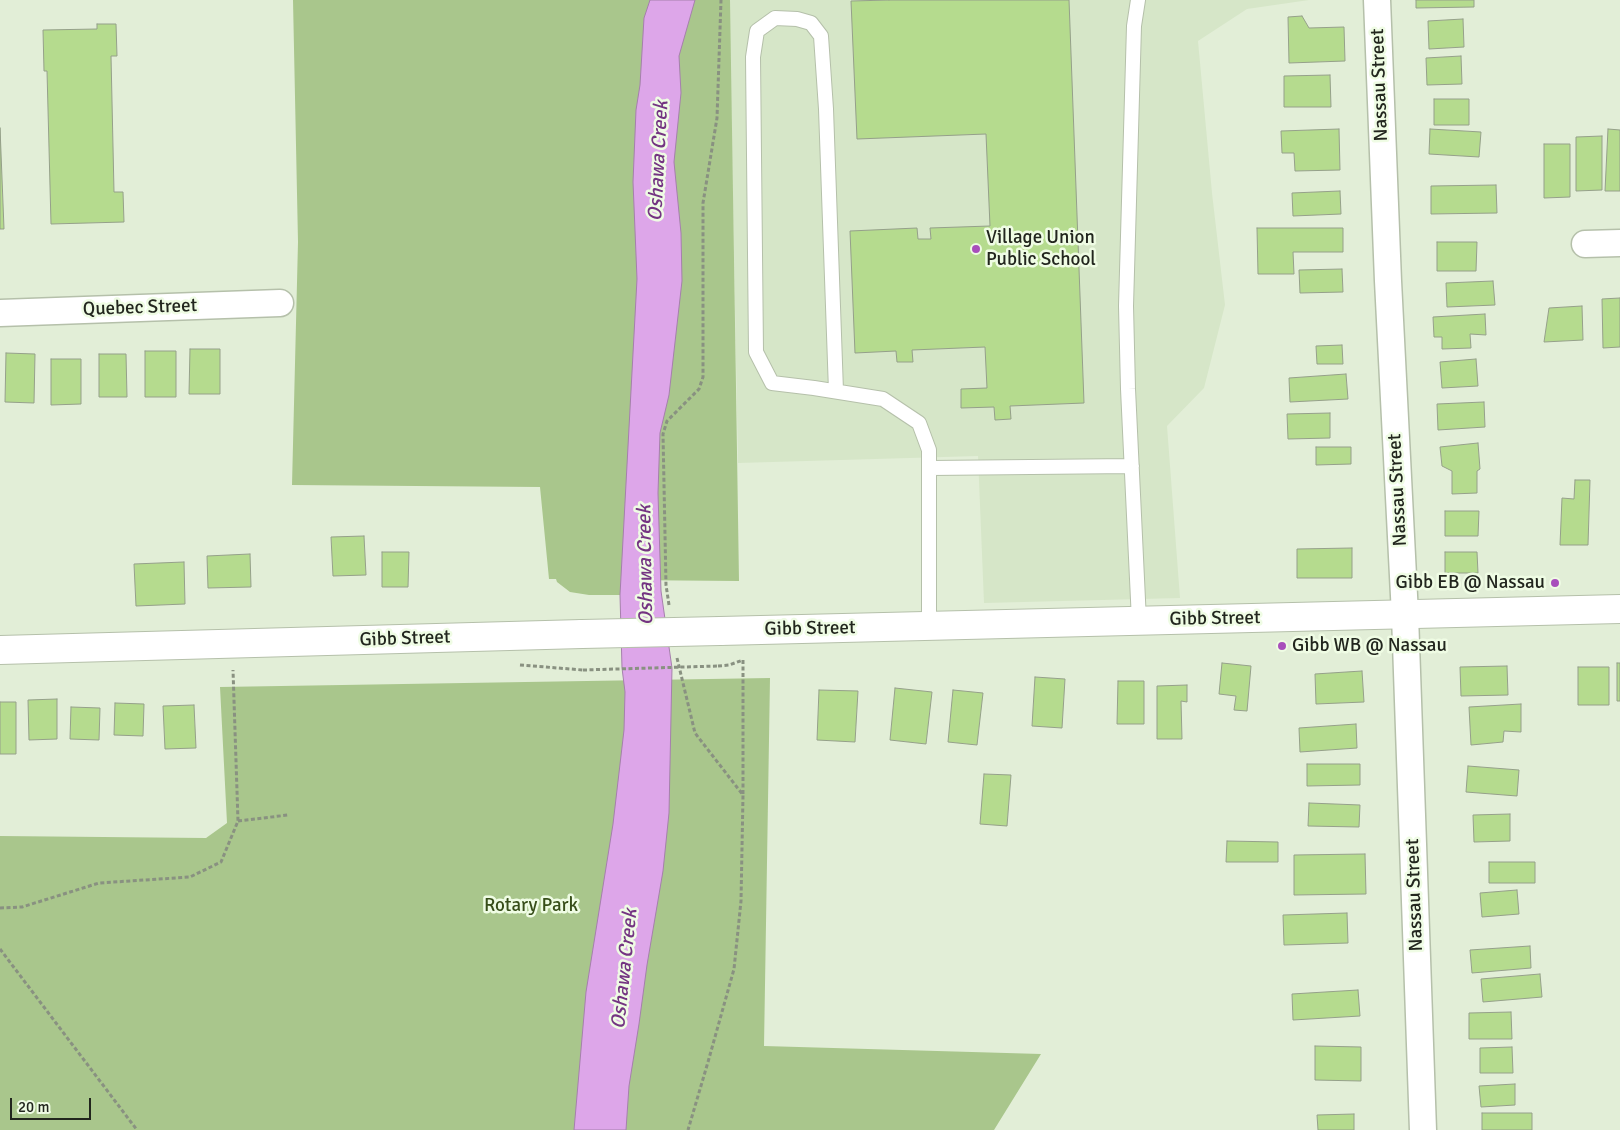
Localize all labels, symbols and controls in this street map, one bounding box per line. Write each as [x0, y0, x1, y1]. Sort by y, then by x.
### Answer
street label: Nassau Street [1367, 28, 1393, 142]
water label: Oshawa Creek [644, 100, 674, 222]
place label: Village Union Public School [986, 227, 1096, 271]
marker: Village Union Public School [970, 243, 982, 255]
street label: Quebec Street [82, 295, 198, 321]
street label: Nassau Street [1384, 433, 1412, 547]
water label: Oshawa Creek [633, 504, 659, 626]
place label: Gibb EB @ Nassau [1396, 572, 1545, 594]
marker: Gibb EB @ Nassau [1549, 577, 1561, 589]
street label: Gibb Street [1169, 607, 1261, 631]
street label: Gibb Street [764, 617, 856, 641]
street label: Gibb Street [359, 626, 451, 652]
place label: Gibb WB @ Nassau [1292, 635, 1447, 657]
marker: Gibb WB @ Nassau [1276, 640, 1288, 652]
street label: Nassau Street [1402, 838, 1428, 952]
park label: Rotary Park [484, 895, 578, 917]
water label: Oshawa Creek [607, 908, 643, 1030]
scale bar [12, 1088, 94, 1120]
text: 20 m [18, 1098, 49, 1116]

